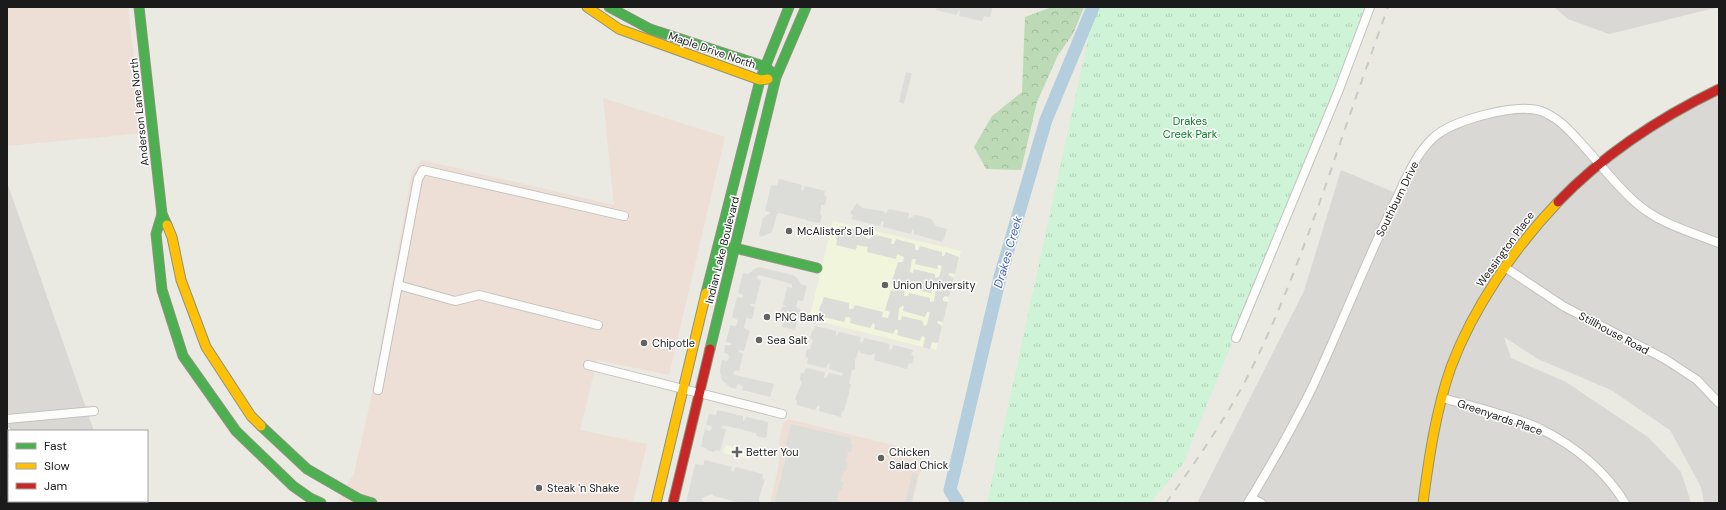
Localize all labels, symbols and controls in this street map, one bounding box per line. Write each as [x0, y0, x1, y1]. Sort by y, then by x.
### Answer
street label: Maple Drive North [666, 28, 758, 72]
street label: Anderson Lane North [126, 57, 152, 167]
park label: Drakes Creek Park [1163, 114, 1218, 141]
street label: Southburn Drive [1373, 159, 1421, 239]
street label: Indian Lake Boulevard [702, 195, 742, 305]
street label: Wessington Place [1473, 209, 1537, 289]
water label: Drakes Creek [990, 213, 1026, 290]
place label: McAlister's Deli [797, 224, 874, 238]
marker: McAlister's Deli [784, 226, 794, 236]
place label: Union University [893, 278, 976, 292]
marker: Union University [880, 280, 890, 290]
street label: Stillhouse Road [1576, 309, 1652, 357]
place label: PNC Bank [775, 310, 825, 324]
marker: PNC Bank [762, 312, 772, 322]
place label: Sea Salt [767, 333, 808, 347]
marker: Sea Salt [754, 335, 764, 345]
place label: Chipotle [652, 336, 695, 350]
marker: Chipotle [639, 338, 649, 348]
street label: Greenyards Place [1456, 396, 1544, 438]
legend [8, 430, 148, 502]
text: Fast [44, 438, 67, 454]
place label: Better You [746, 445, 799, 459]
place label: Chicken Salad Chick [889, 445, 949, 472]
marker: Better You [731, 446, 743, 458]
marker: Chicken Salad Chick [876, 453, 886, 463]
text: Slow [44, 458, 70, 474]
text: Jam [44, 478, 67, 494]
place label: Steak 'n Shake [547, 481, 619, 495]
marker: Steak 'n Shake [534, 483, 544, 493]

